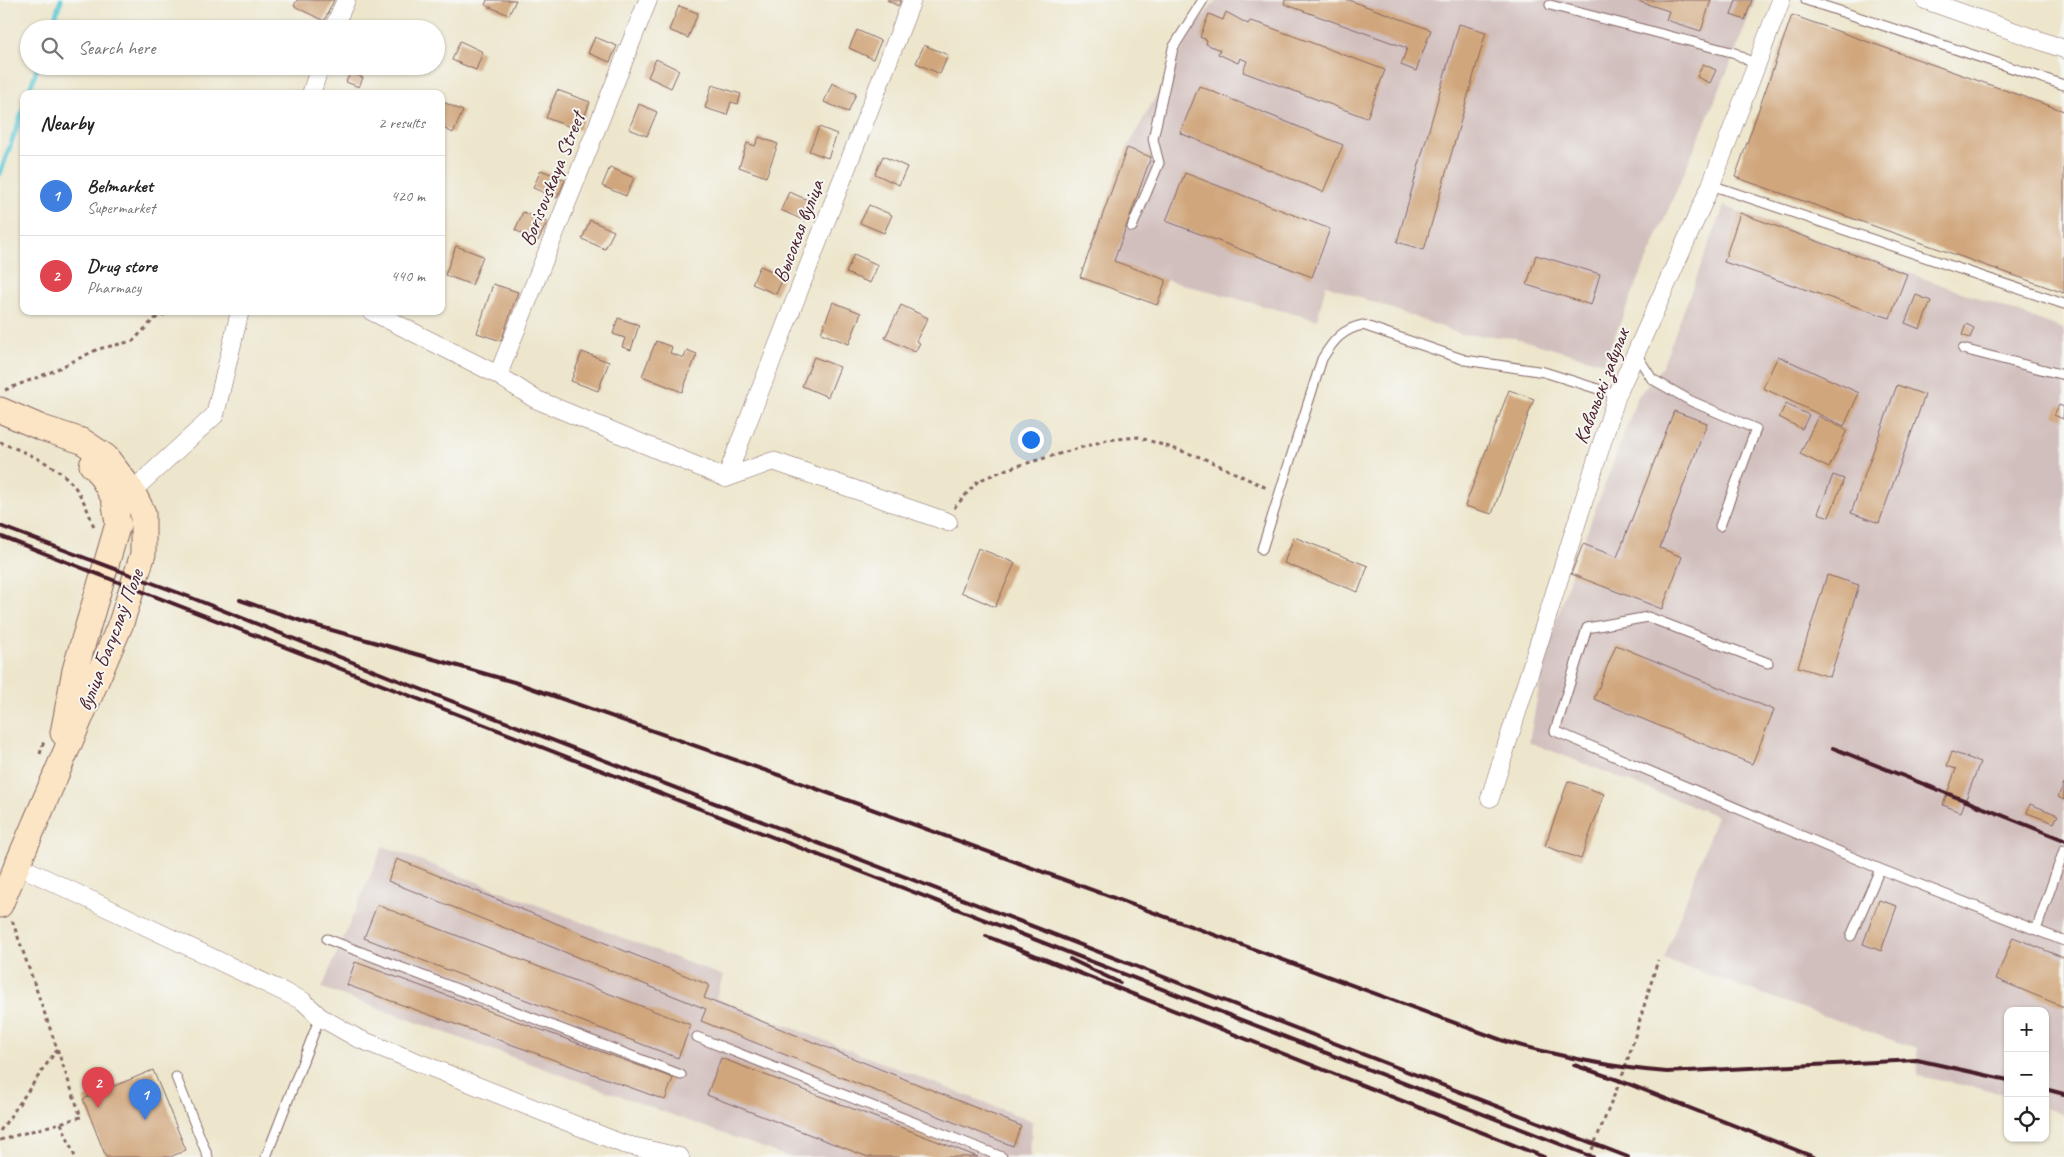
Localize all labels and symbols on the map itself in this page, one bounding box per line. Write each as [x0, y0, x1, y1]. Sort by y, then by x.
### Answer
street label: Borisovskaya Street [513, 106, 592, 250]
street label: Высокая вуліца [767, 174, 830, 286]
street label: Кавальскі завулак [1567, 322, 1637, 448]
your location [1018, 427, 1044, 453]
street label: вуліца Багуслаў Поле [71, 564, 149, 714]
pin: 2 [82, 1067, 114, 1108]
pin: 1 [129, 1079, 161, 1120]

